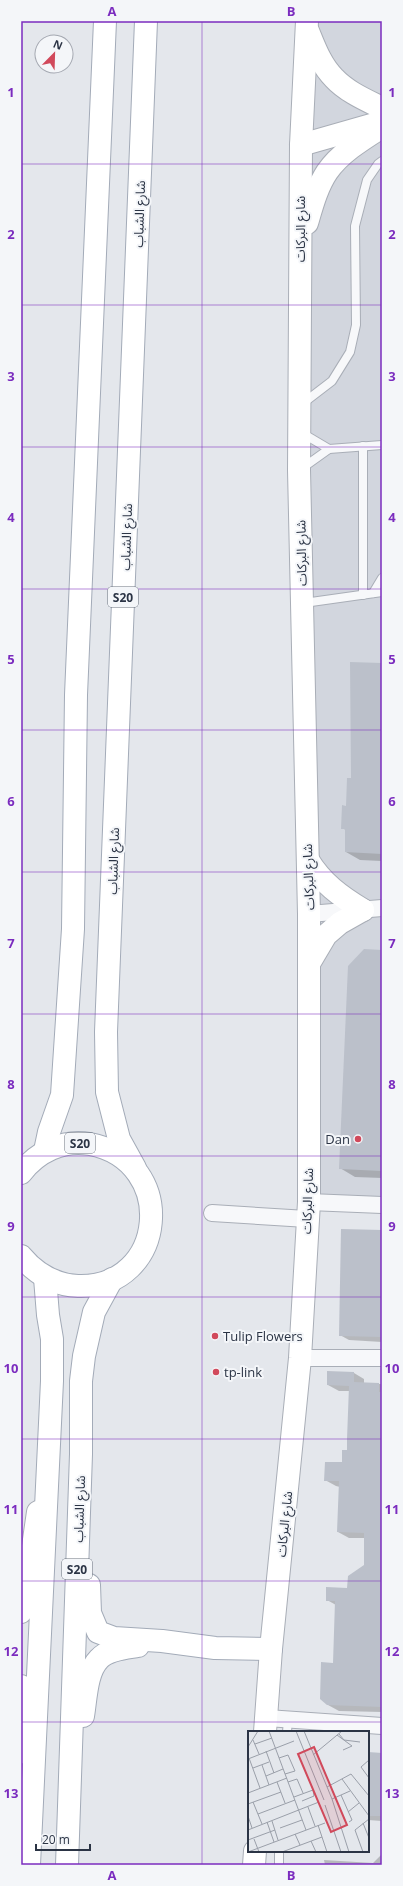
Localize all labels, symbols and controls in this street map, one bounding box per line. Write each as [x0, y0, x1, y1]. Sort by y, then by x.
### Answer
text: A [108, 2, 117, 20]
text: B [287, 2, 296, 20]
north arrow [34, 34, 74, 74]
text: N [51, 36, 65, 53]
text: 1 [7, 83, 15, 101]
text: 1 [388, 83, 396, 101]
street label: شارع الشباب [129, 180, 151, 248]
street label: شارع البركات [291, 196, 311, 262]
text: 2 [7, 225, 15, 243]
text: 2 [388, 225, 396, 243]
text: 3 [7, 367, 15, 385]
text: 3 [388, 367, 396, 385]
street label: شارع الشباب [116, 503, 138, 571]
text: 4 [7, 508, 15, 526]
text: 4 [388, 508, 396, 526]
street label: شارع البركات [291, 520, 313, 586]
road number: S20 [108, 587, 138, 607]
text: 5 [7, 650, 15, 668]
text: 5 [388, 650, 396, 668]
text: 6 [7, 792, 15, 810]
text: 6 [388, 792, 396, 810]
street label: شارع الشباب [103, 827, 125, 895]
street label: شارع البركات [298, 843, 320, 910]
text: 7 [7, 934, 15, 952]
text: 7 [388, 934, 396, 952]
text: 8 [7, 1075, 15, 1093]
text: 8 [388, 1075, 396, 1093]
place label: Dan [325, 1130, 350, 1148]
road number: S20 [65, 1133, 95, 1153]
marker: Dan [353, 1134, 363, 1144]
street label: شارع البركات [297, 1168, 319, 1235]
text: 9 [7, 1217, 15, 1235]
text: 9 [388, 1217, 396, 1235]
place label: Tulip Flowers [223, 1327, 303, 1345]
marker: Tulip Flowers [210, 1331, 220, 1341]
text: 10 [4, 1359, 18, 1377]
text: 10 [385, 1359, 399, 1377]
place label: tp-link [224, 1363, 262, 1381]
marker: tp-link [211, 1367, 221, 1377]
street label: شارع الشباب [69, 1475, 91, 1543]
street label: شارع البركات [272, 1490, 298, 1558]
text: 11 [4, 1500, 18, 1518]
text: 11 [385, 1500, 399, 1518]
road number: S20 [62, 1559, 92, 1579]
text: 12 [4, 1642, 19, 1660]
text: 12 [385, 1642, 400, 1660]
inset map [248, 1731, 369, 1852]
text: 13 [4, 1784, 18, 1802]
text: 13 [385, 1784, 399, 1802]
scale bar [36, 1826, 90, 1852]
text: 20 m [42, 1831, 70, 1848]
text: A [108, 1866, 117, 1884]
text: B [287, 1866, 296, 1884]

